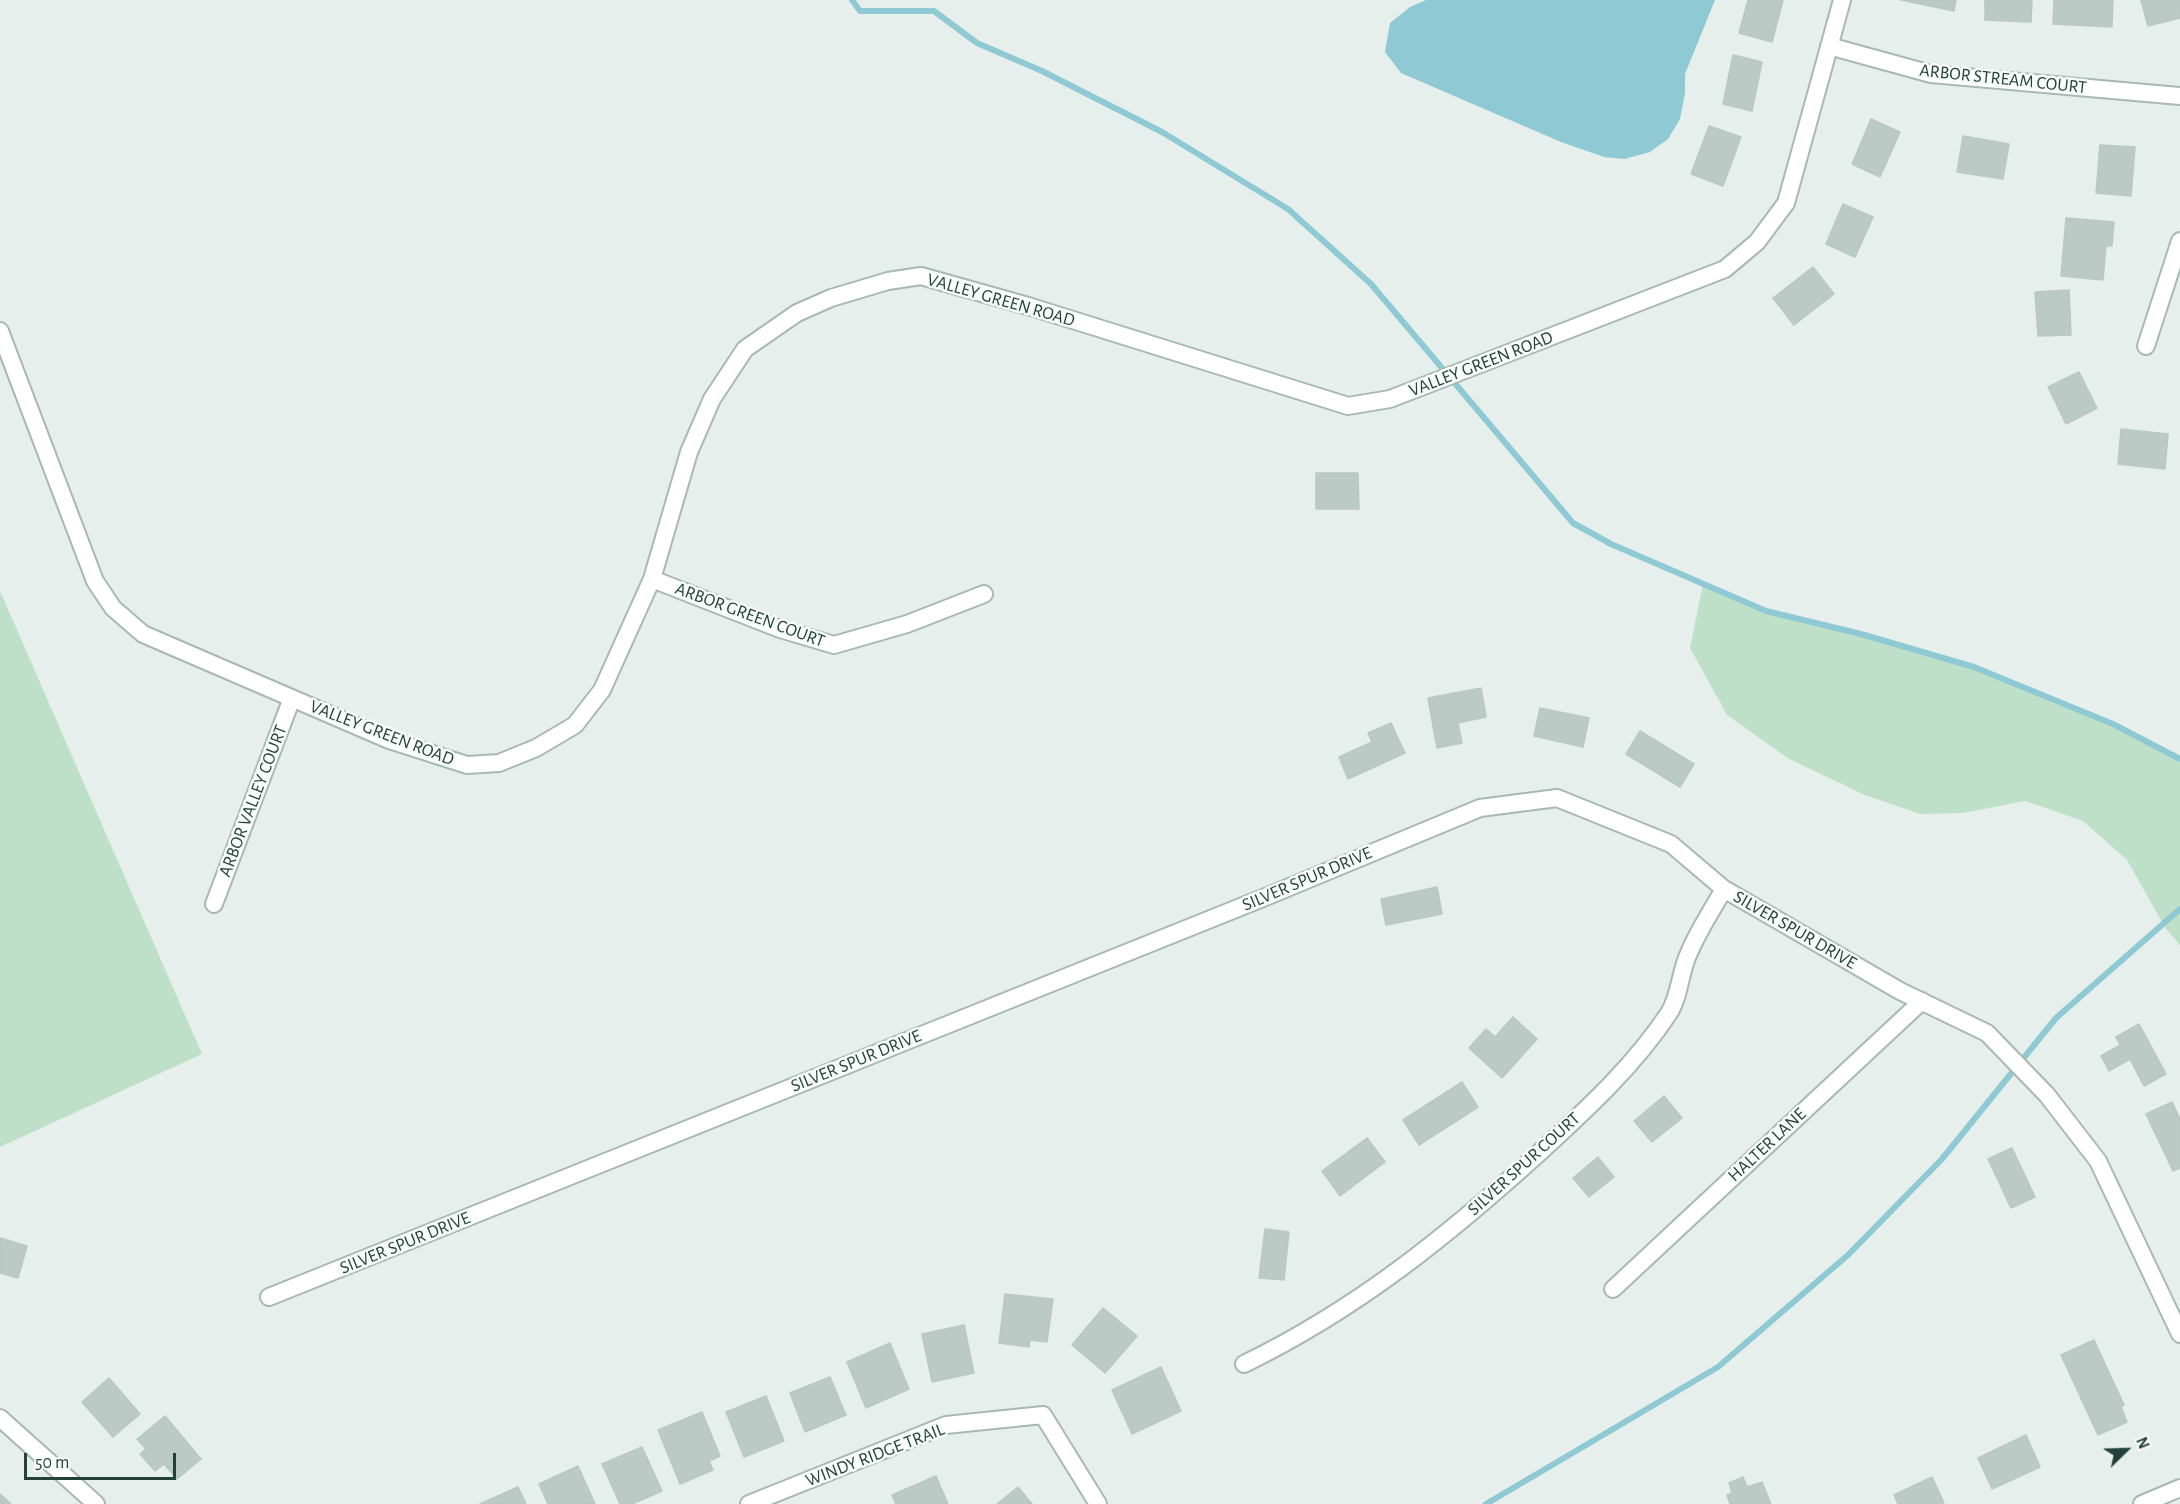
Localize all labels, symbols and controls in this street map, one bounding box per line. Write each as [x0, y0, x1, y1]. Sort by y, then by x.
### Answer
street label: ARBOR STREAM COURT [1918, 59, 2088, 99]
street label: VALLEY GREEN ROAD [925, 269, 1077, 331]
street label: VALLEY GREEN ROAD [1406, 327, 1556, 401]
street label: ARBOR GREEN COURT [672, 578, 828, 652]
street label: VALLEY GREEN ROAD [307, 696, 457, 770]
street label: ARBOR VALLEY COURT [214, 722, 292, 880]
street label: SILVER SPUR DRIVE [1239, 842, 1375, 916]
street label: SILVER SPUR DRIVE [1730, 886, 1860, 974]
street label: SILVER SPUR DRIVE [788, 1025, 924, 1097]
street label: HALTER LANE [1724, 1103, 1810, 1187]
street label: SILVER SPUR COURT [1463, 1108, 1585, 1220]
street label: SILVER SPUR DRIVE [337, 1207, 473, 1279]
street label: WINDY RIDGE TRAIL [802, 1419, 948, 1491]
north arrow [2096, 1420, 2156, 1480]
text: N [2133, 1435, 2152, 1451]
scale bar [27, 1441, 178, 1479]
text: 50 m [35, 1454, 69, 1472]

